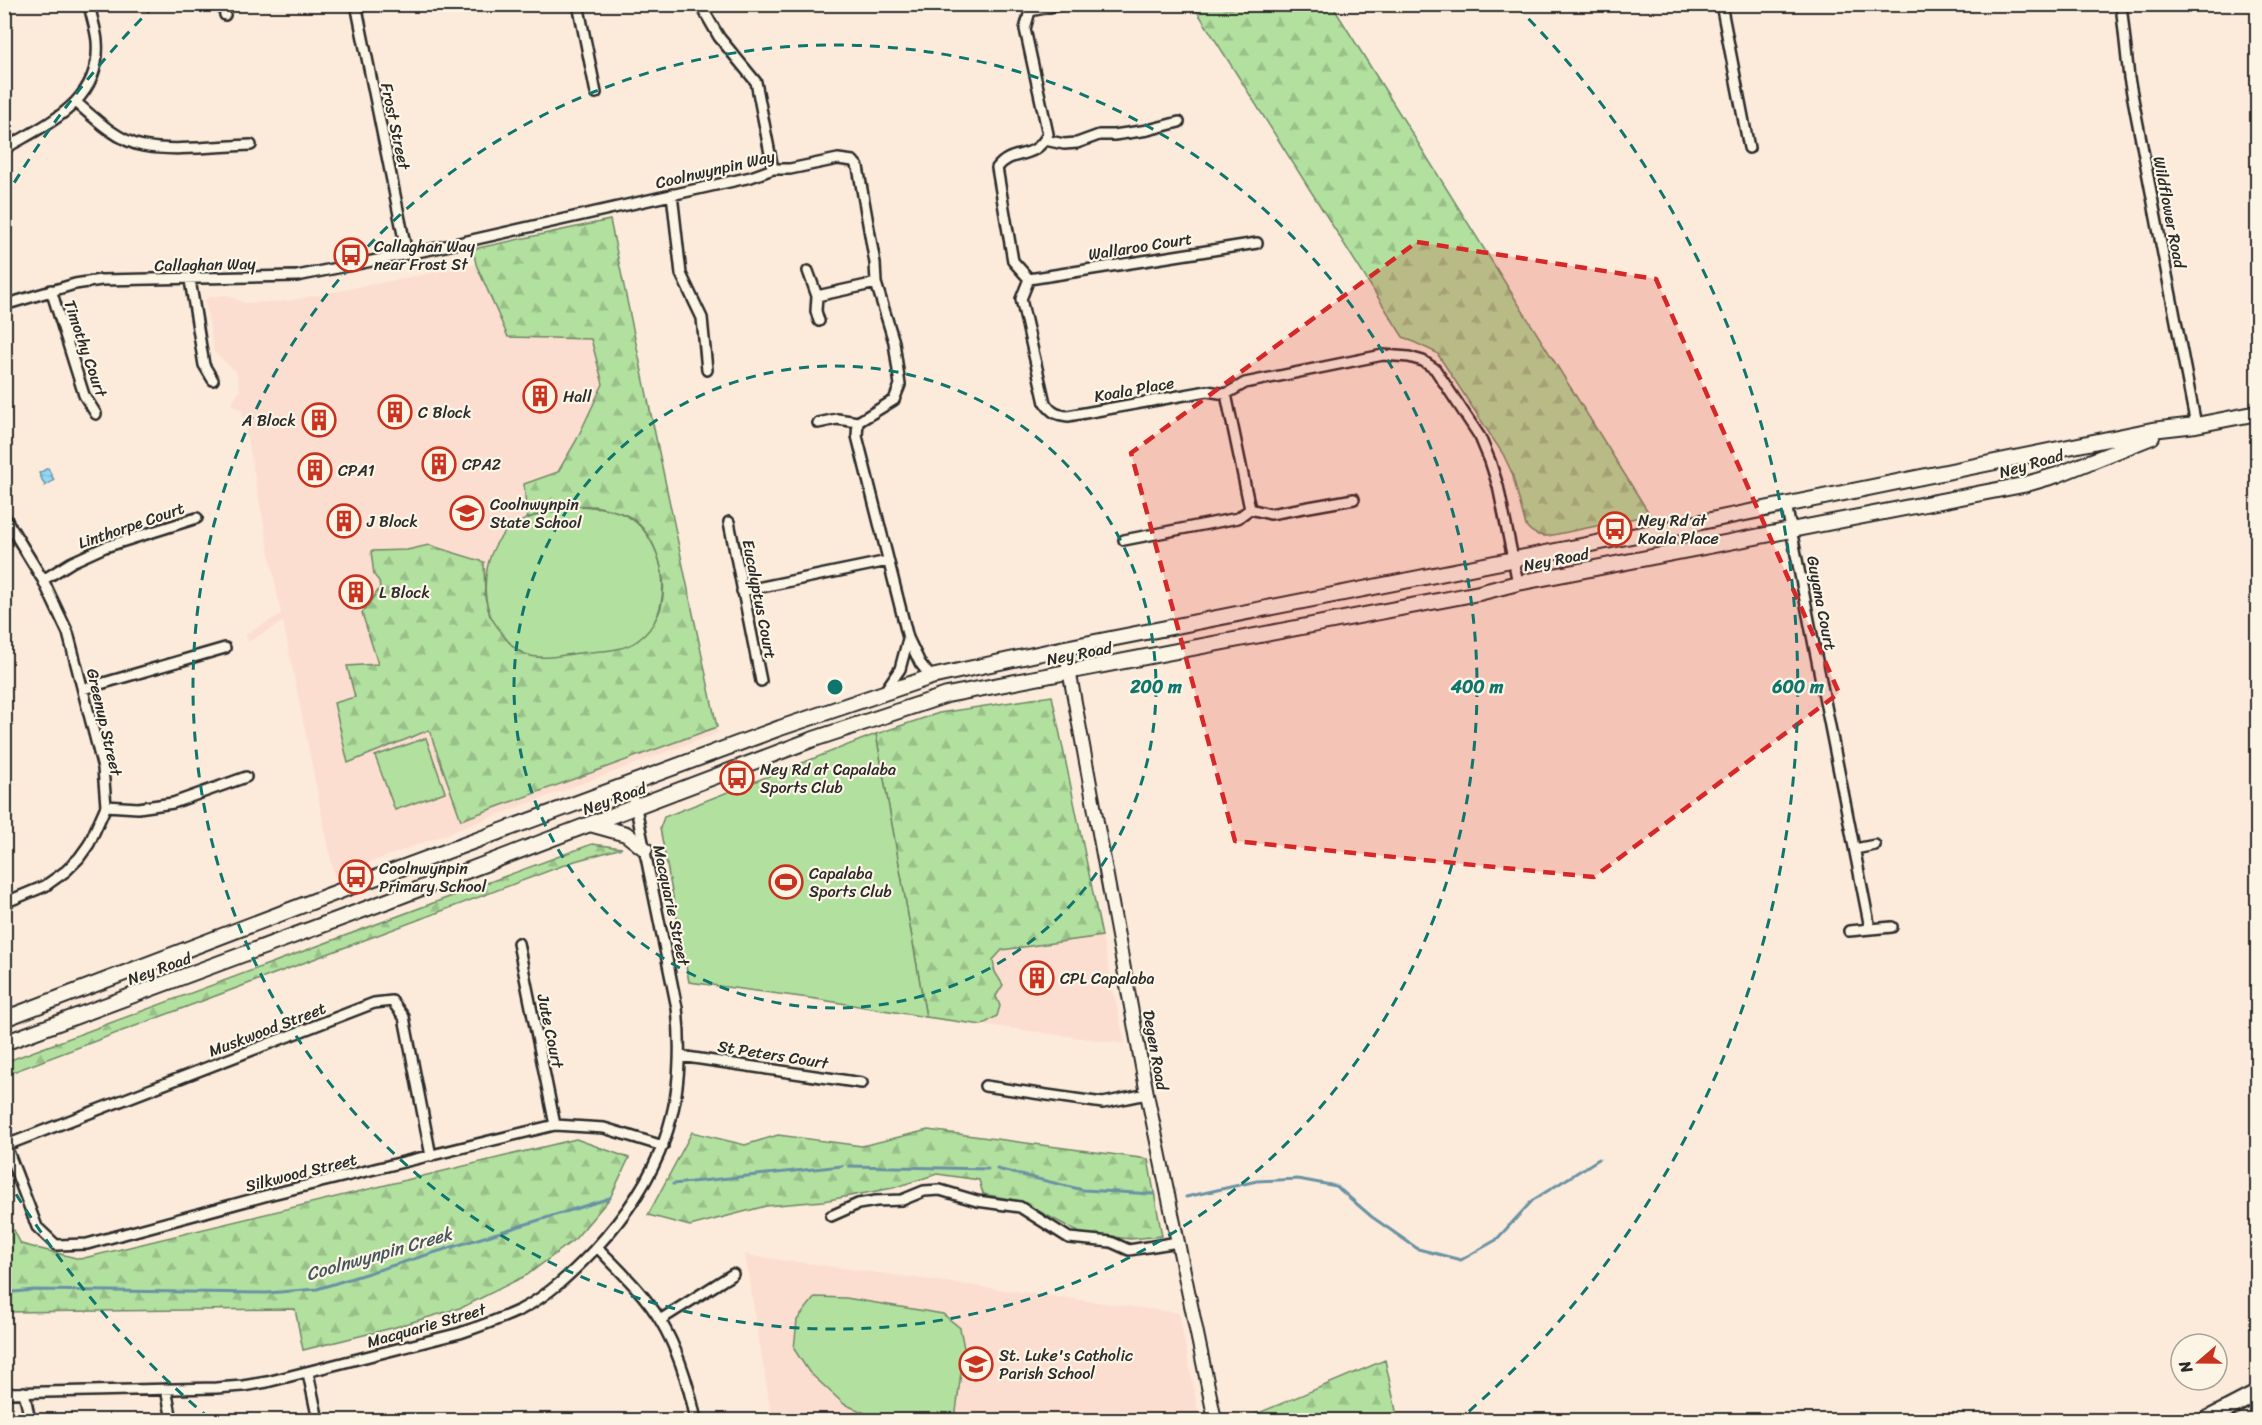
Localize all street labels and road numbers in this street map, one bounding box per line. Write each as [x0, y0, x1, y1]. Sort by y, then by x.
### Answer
street label: Frost Street [372, 80, 419, 173]
street label: Coolnwynpin Way [653, 142, 778, 197]
street label: Wildflower Road [2144, 154, 2195, 272]
street label: Wallaroo Court [1086, 224, 1194, 269]
street label: Callaghan Way [154, 249, 257, 280]
street label: Timothy Court [55, 296, 116, 401]
street label: Koala Place [1092, 368, 1176, 411]
street label: Ney Road [1995, 440, 2068, 487]
street label: Linthorpe Court [74, 494, 188, 557]
street label: Eucalyptus Court [734, 537, 785, 661]
street label: Ney Road [1521, 539, 1593, 580]
street label: Guyana Court [1798, 553, 1845, 653]
street label: Ney Road [1044, 633, 1116, 674]
street label: Greenup Street [78, 666, 131, 779]
street label: Ney Road [578, 773, 652, 823]
street label: Macquarie Street [645, 842, 699, 969]
street label: Ney Road [123, 943, 197, 993]
street label: Jute Court [528, 990, 573, 1071]
street label: Muskwood Street [204, 994, 330, 1065]
street label: Degen Road [1134, 1008, 1177, 1094]
street label: St Peters Court [716, 1031, 831, 1078]
street label: Silkwood Street [242, 1145, 360, 1200]
street label: Macquarie Street [363, 1294, 490, 1356]

